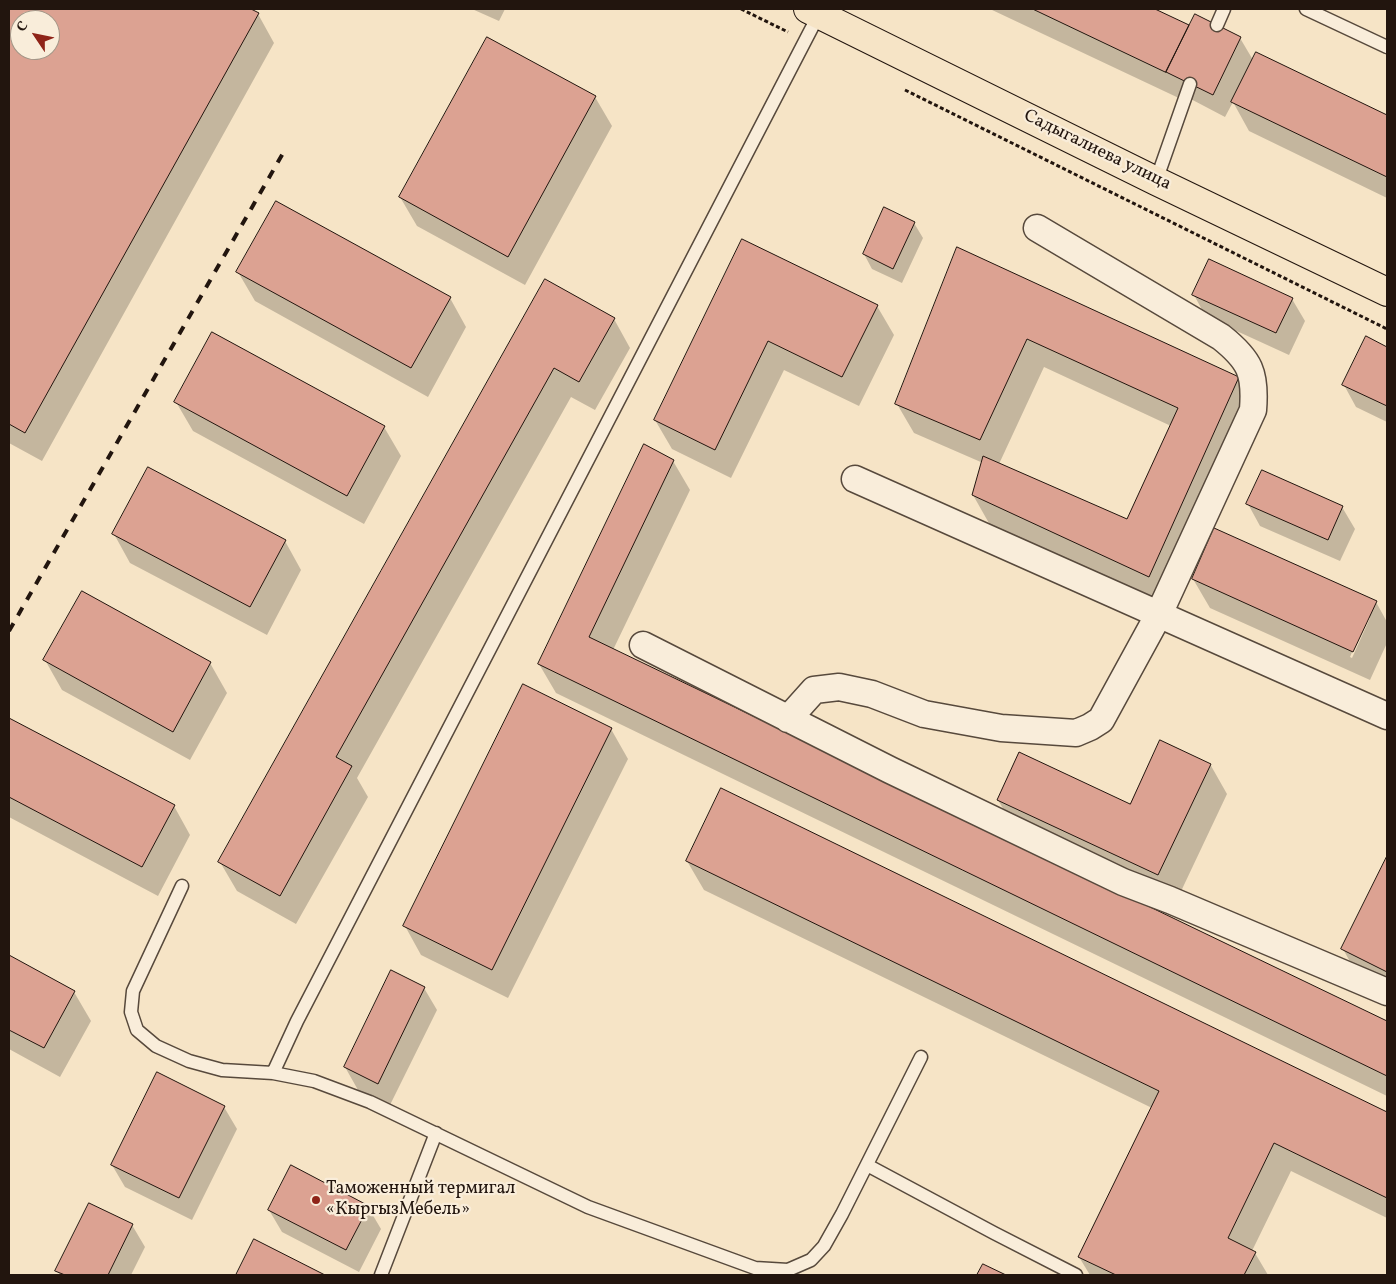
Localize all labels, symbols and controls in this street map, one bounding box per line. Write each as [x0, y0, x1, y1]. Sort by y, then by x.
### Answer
north arrow [10, 10, 60, 60]
text: С [13, 18, 33, 36]
street label: Садыгалиева улица [1020, 106, 1174, 196]
place label: Таможенный термигал «КыргызМебель» [326, 1179, 515, 1222]
marker: Таможенный термигал «КыргызМебель» [310, 1194, 322, 1206]

